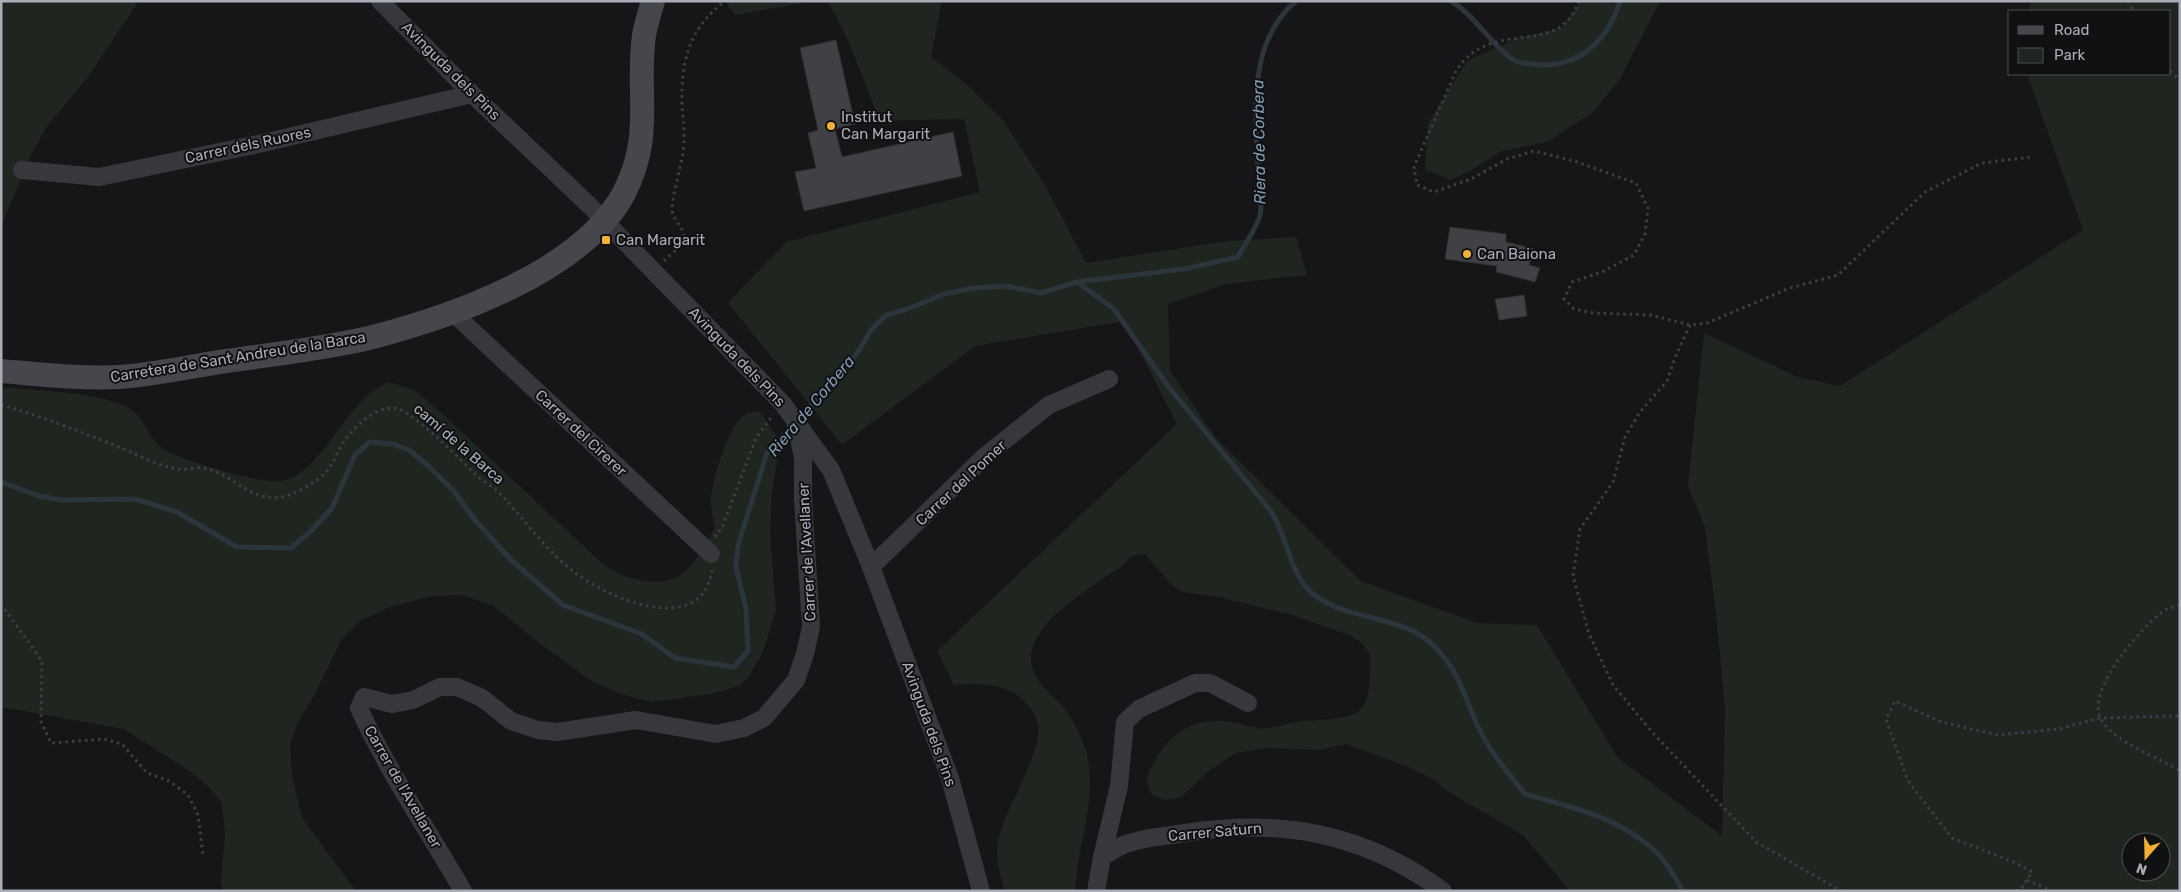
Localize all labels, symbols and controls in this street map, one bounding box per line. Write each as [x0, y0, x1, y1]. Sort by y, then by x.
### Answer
legend [2008, 10, 2171, 75]
street label: Avinguda dels Pins [398, 18, 504, 124]
text: Road [2054, 21, 2090, 39]
text: Park [2054, 46, 2085, 64]
water label: Riera de Corbera [1248, 79, 1270, 205]
place label: Institut Can Margarit [841, 108, 930, 143]
marker: Institut Can Margarit [825, 120, 837, 132]
street label: Carrer dels Ruores [183, 123, 313, 167]
place label: Can Margarit [616, 231, 705, 249]
marker: Can Margarit [600, 234, 612, 246]
place label: Can Baiona [1477, 245, 1556, 263]
marker: Can Baiona [1461, 248, 1473, 260]
street label: Avinguda dels Pins [685, 303, 789, 411]
street label: Carretera de Sant Andreu de la Barca [109, 328, 367, 386]
water label: Riera de Corbera [764, 352, 858, 460]
street label: Carrer del Cirerer [531, 386, 631, 480]
street label: camí de la Barca [410, 400, 508, 488]
street label: Carrer del Pomer [912, 436, 1010, 530]
street label: Carrer de l'Avellaner [794, 482, 820, 622]
street label: Avinguda dels Pins [898, 659, 960, 789]
street label: Carrer de l'Avellaner [361, 722, 446, 852]
street label: Carrer Saturn [1167, 819, 1263, 845]
north arrow [2121, 832, 2171, 882]
text: N [2134, 859, 2149, 878]

